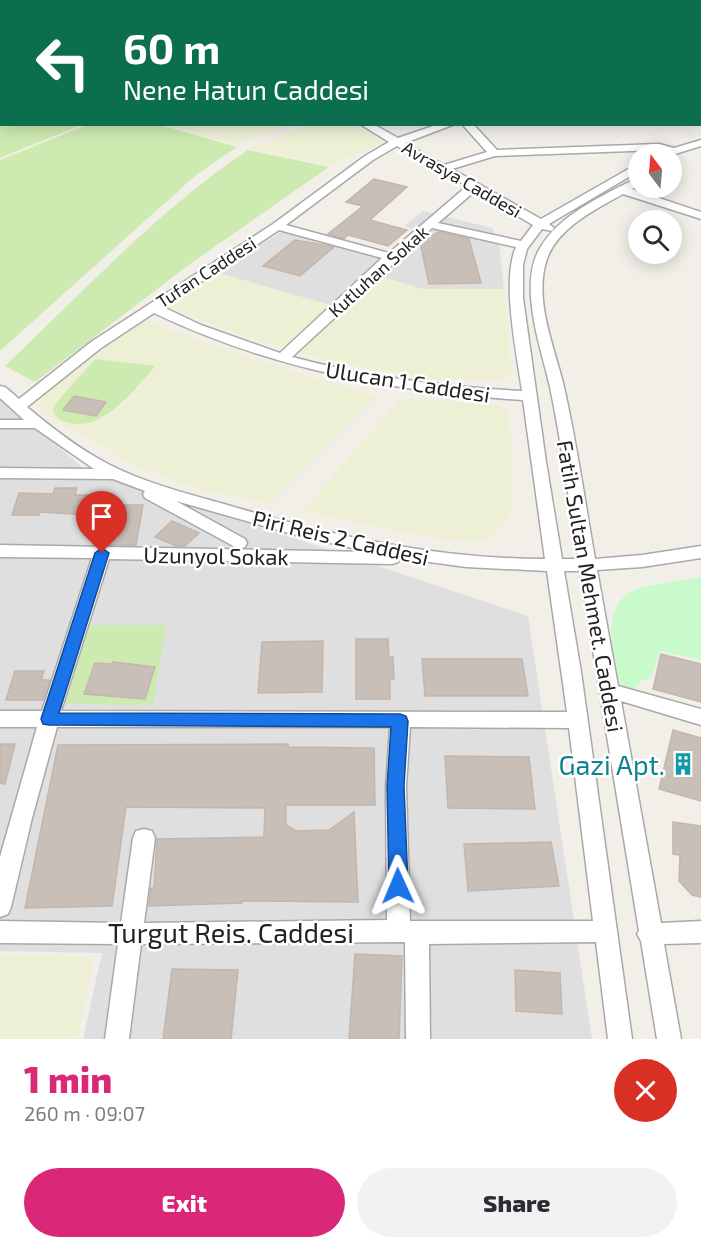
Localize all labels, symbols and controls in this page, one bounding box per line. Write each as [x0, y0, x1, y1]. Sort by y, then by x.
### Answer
text: 60 m [123, 22, 220, 72]
icon: left [24, 24, 102, 102]
text: Nene Hatun Caddesi [123, 73, 369, 105]
street label: Avrasya Caddesi [399, 136, 525, 222]
north arrow [628, 144, 682, 198]
map controls [628, 144, 682, 264]
button: search [628, 210, 682, 264]
street label: Kutluhan Sokak [324, 220, 432, 322]
street label: Tufan Caddesi [152, 232, 260, 312]
street label: Ulucan 1 Caddesi [324, 355, 492, 407]
street label: Fatih Sultan Mehmet. Caddesi [553, 438, 629, 734]
pin [76, 491, 127, 553]
icon: arrive [85, 500, 118, 533]
street label: Piri Reis 2 Caddesi [250, 504, 432, 570]
street label: Uzunyol Sokak [143, 541, 289, 569]
place label: Gazi Apt. [558, 748, 665, 781]
building icon: Gazi Apt. [670, 751, 696, 777]
position arrow [366, 854, 430, 918]
street label: Turgut Reis. Caddesi [108, 916, 354, 949]
text: 1 min [24, 1057, 112, 1100]
button: close [614, 1059, 677, 1122]
text: 260 m · 09:07 [24, 1101, 145, 1125]
button: Exit [24, 1168, 345, 1237]
button: Share [357, 1168, 677, 1237]

